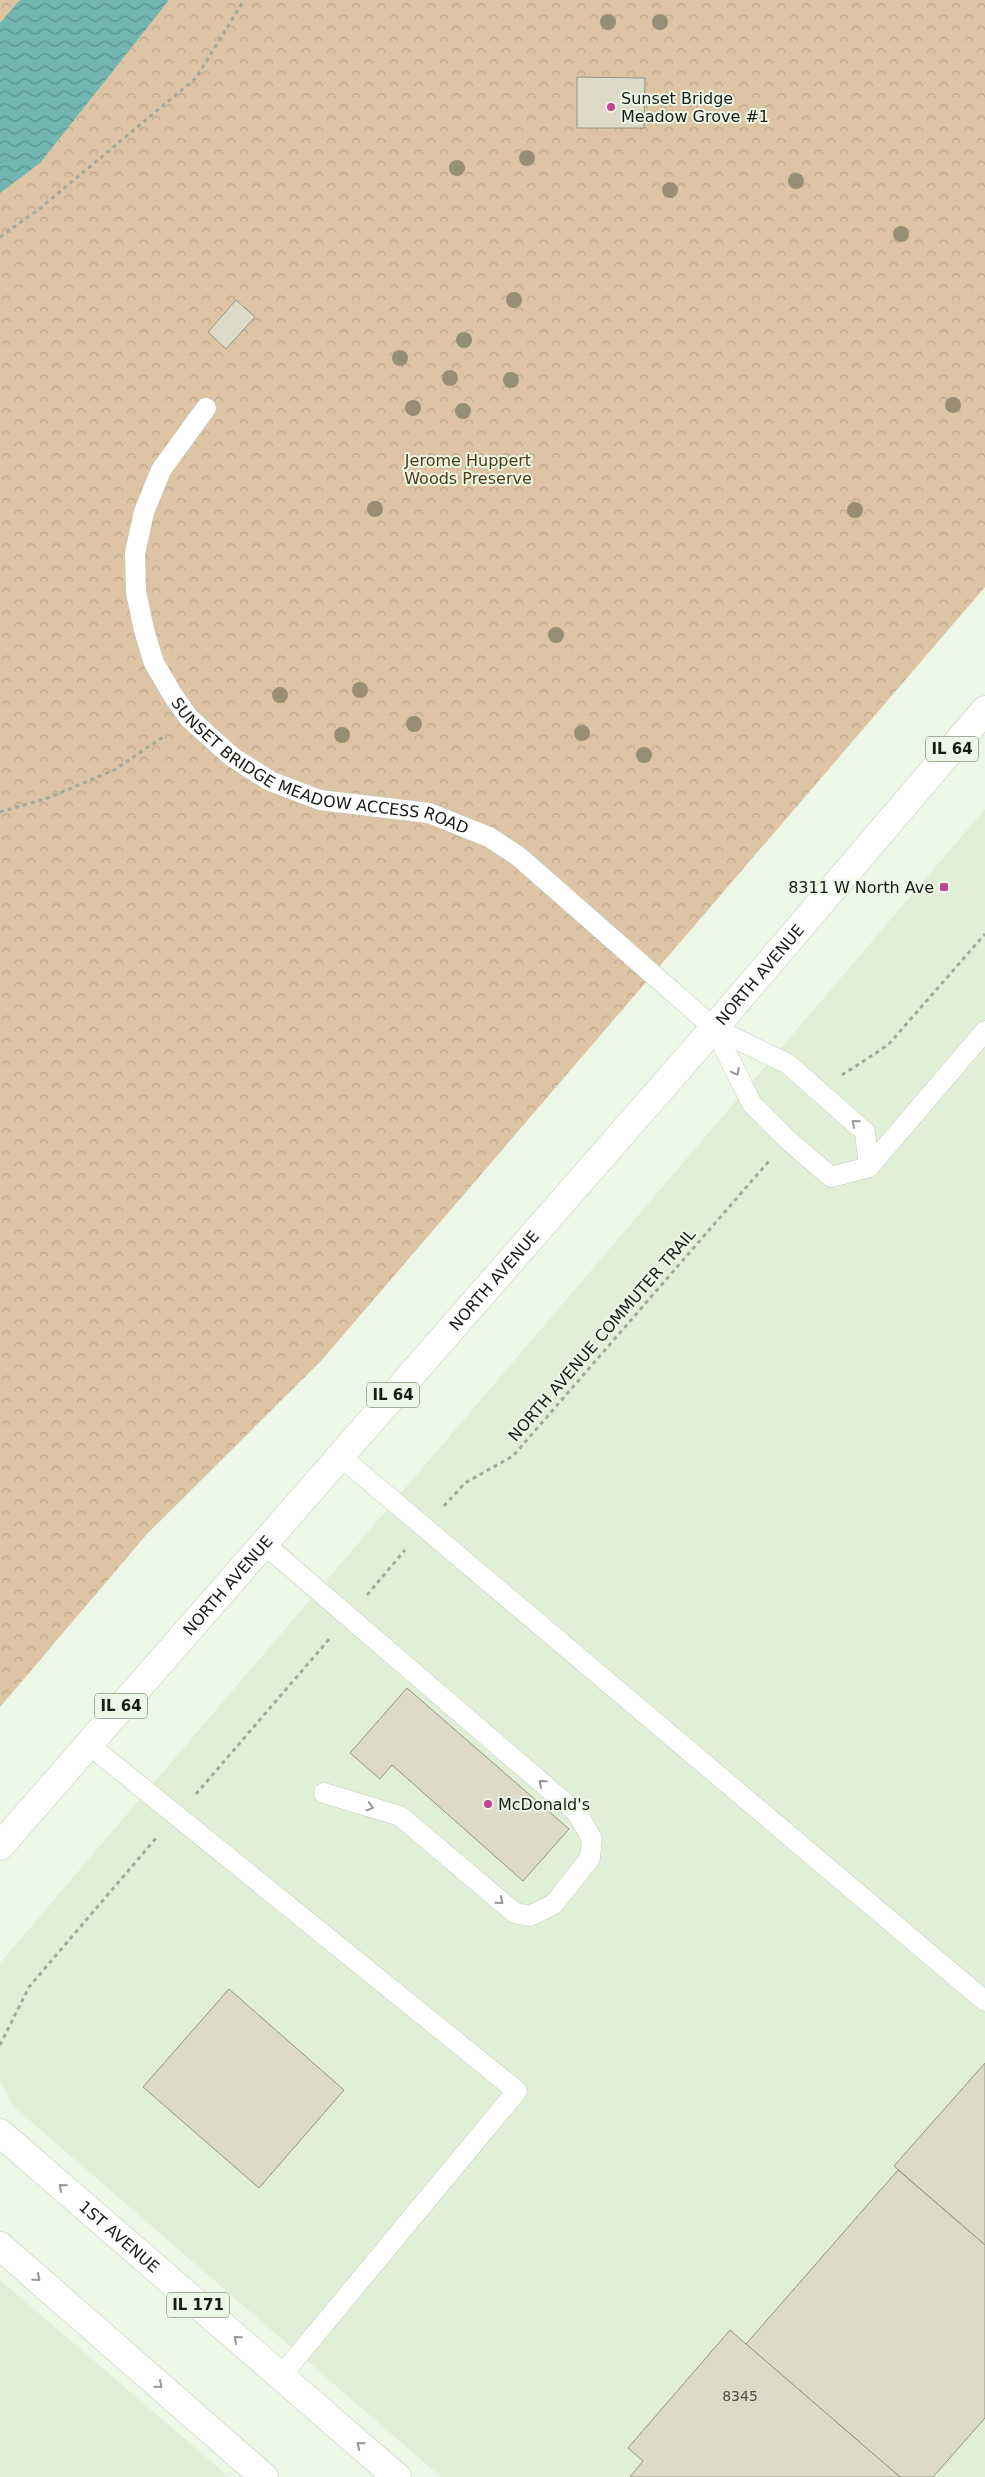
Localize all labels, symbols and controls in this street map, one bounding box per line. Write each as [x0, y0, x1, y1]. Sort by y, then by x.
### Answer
place label: Sunset Bridge Meadow Grove #1 [621, 89, 769, 126]
marker: Sunset Bridge Meadow Grove #1 [605, 101, 617, 113]
park label: Jerome Huppert Woods Preserve [404, 451, 532, 488]
street label: SUNSET BRIDGE MEADOW ACCESS ROAD [168, 693, 472, 837]
road number: IL 64 [926, 736, 978, 762]
place label: 8311 W North Ave [788, 878, 934, 897]
marker: 8311 W North Ave [938, 881, 950, 893]
street label: NORTH AVENUE [711, 920, 808, 1029]
one-way arrow [730, 1066, 740, 1075]
one-way arrow [851, 1120, 860, 1129]
street label: NORTH AVENUE COMMUTER TRAIL [505, 1225, 700, 1445]
street label: NORTH AVENUE [445, 1226, 543, 1334]
road number: IL 64 [367, 1382, 419, 1408]
street label: NORTH AVENUE [179, 1532, 276, 1639]
road number: IL 64 [95, 1694, 147, 1718]
one-way arrow [539, 1780, 548, 1789]
place label: McDonald's [498, 1795, 590, 1814]
marker: McDonald's [482, 1798, 494, 1810]
one-way arrow [366, 1801, 374, 1811]
one-way arrow [495, 1895, 504, 1904]
one-way arrow [58, 2183, 67, 2192]
street label: 1ST AVENUE [75, 2197, 163, 2276]
one-way arrow [31, 2272, 40, 2281]
road number: IL 171 [167, 2292, 229, 2318]
one-way arrow [234, 2337, 243, 2345]
one-way arrow [153, 2379, 162, 2388]
house number: 8345 [722, 2388, 758, 2404]
one-way arrow [357, 2442, 366, 2451]

